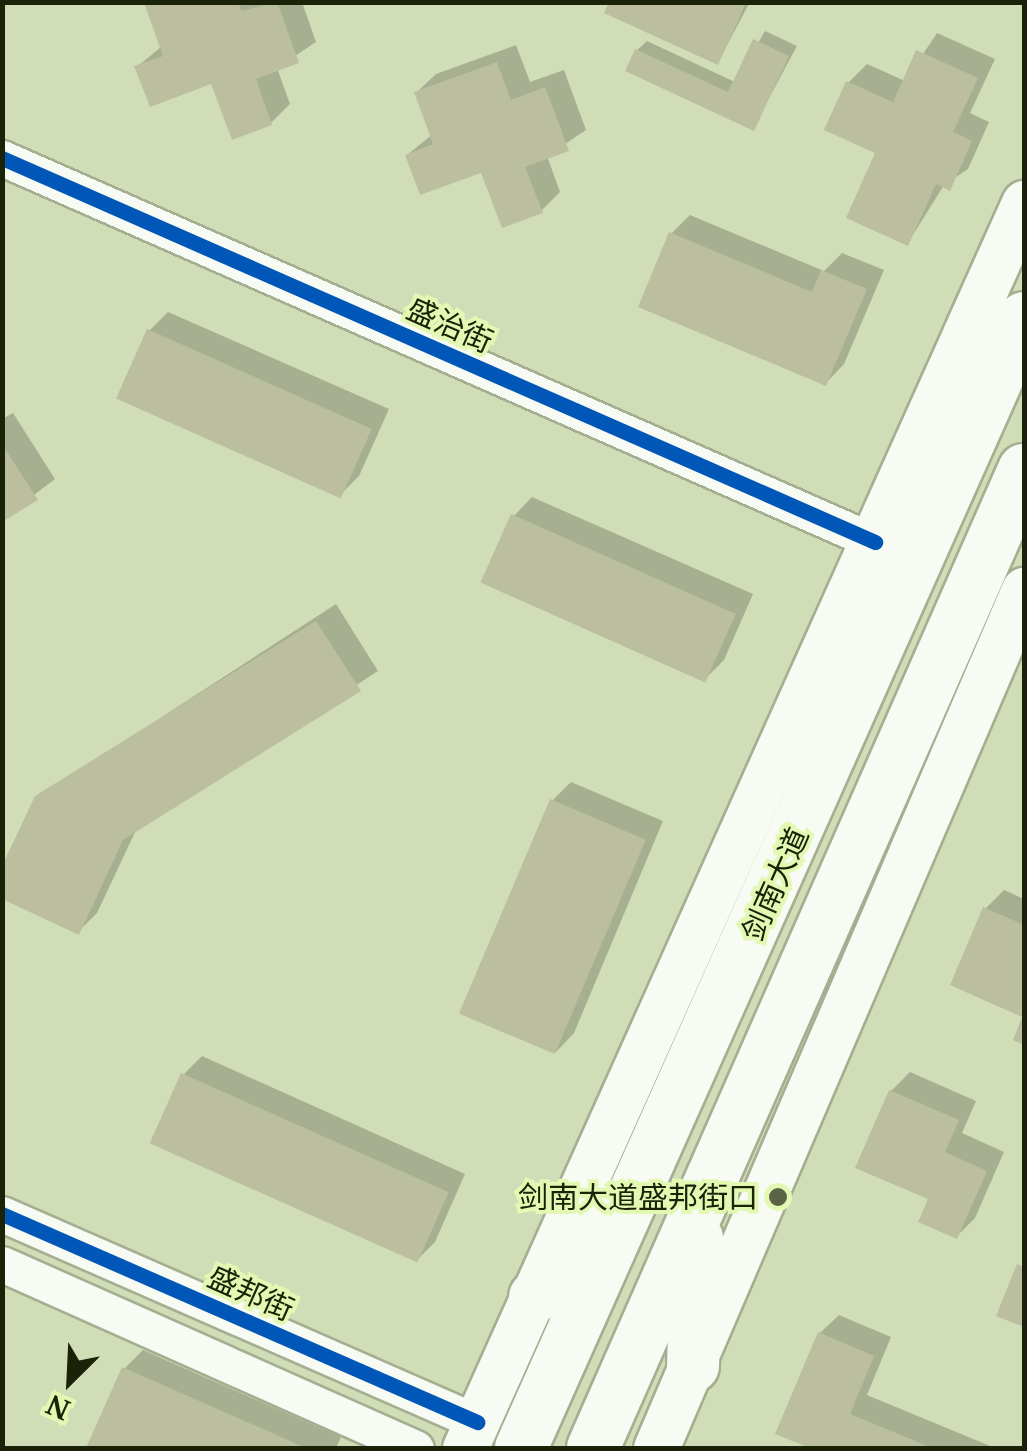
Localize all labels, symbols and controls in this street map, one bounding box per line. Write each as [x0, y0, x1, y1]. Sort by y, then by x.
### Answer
street label: 盛治街 [402, 290, 498, 360]
street label: 剑南大道 [734, 822, 816, 946]
place label: 剑南大道盛邦街口 [518, 1179, 758, 1215]
marker: 剑南大道盛邦街口 [767, 1186, 789, 1208]
street label: 盛邦街 [203, 1258, 299, 1328]
north arrow [20, 1331, 120, 1431]
text: N [40, 1387, 76, 1430]

